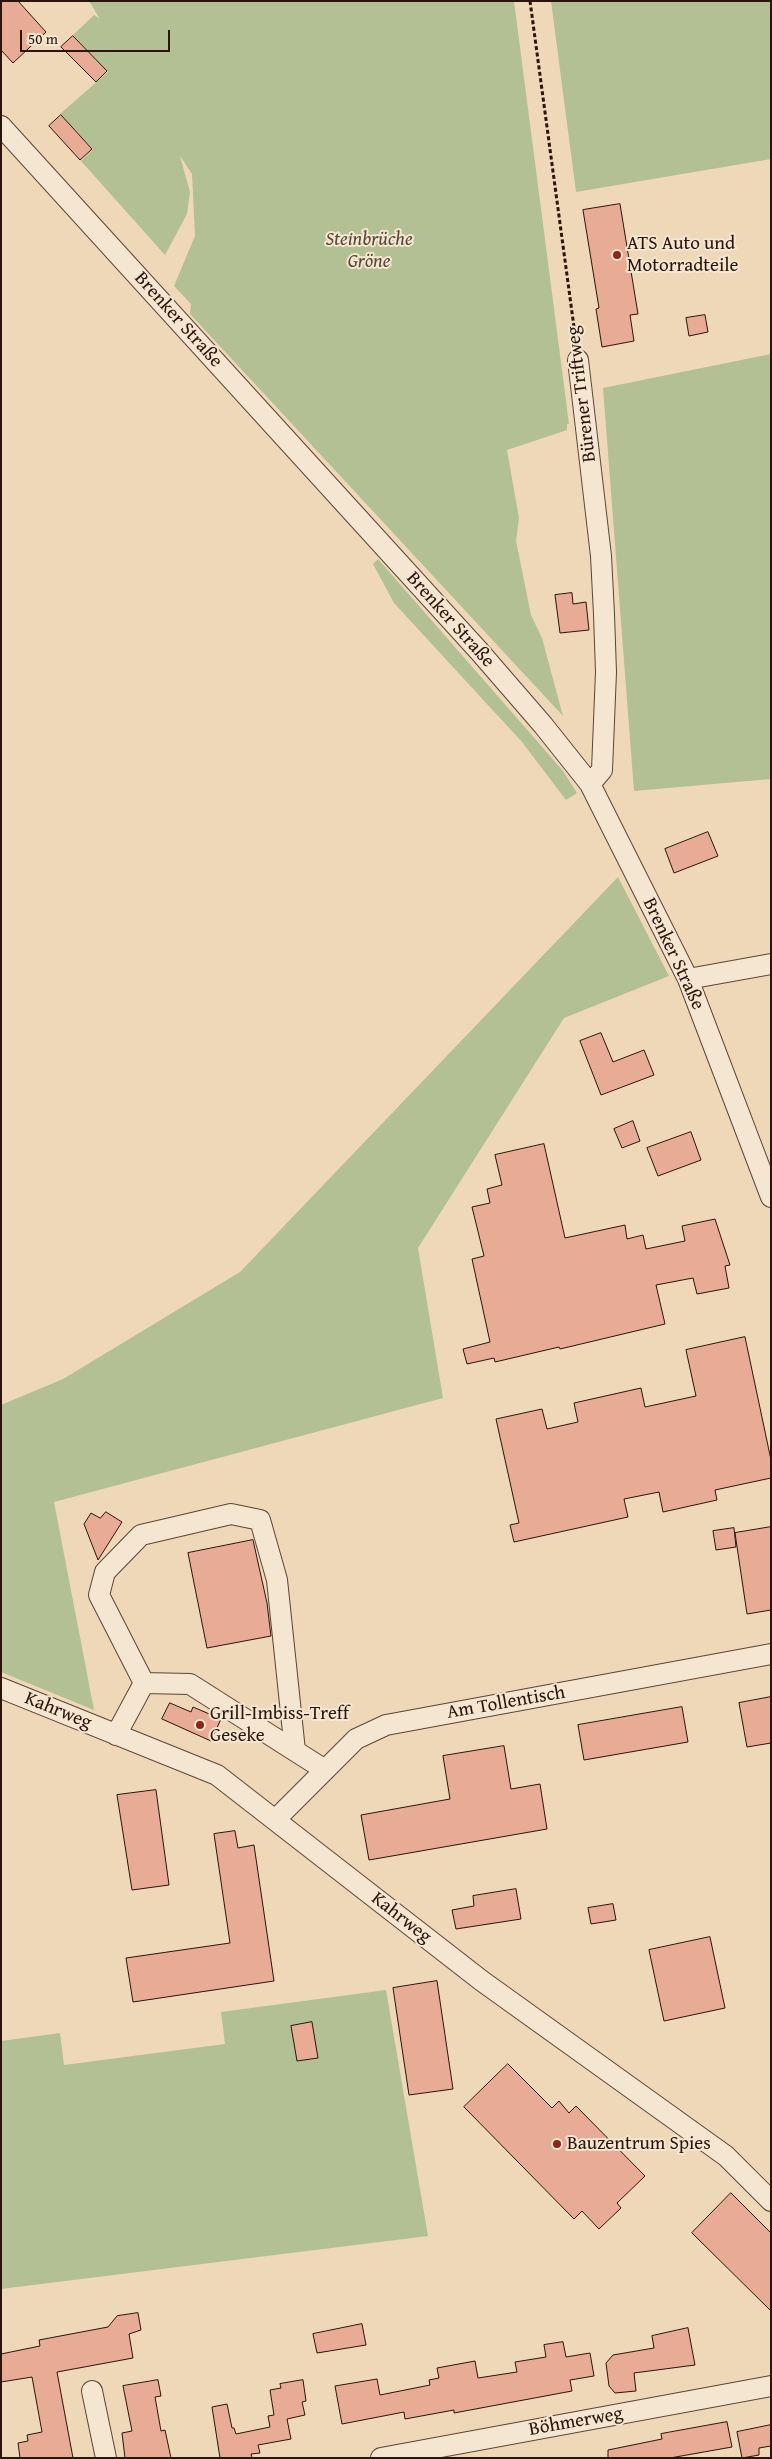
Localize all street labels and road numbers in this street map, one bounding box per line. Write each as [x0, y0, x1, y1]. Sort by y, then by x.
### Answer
street label: Brenker Straße [129, 267, 227, 373]
street label: Bürener Triftweg [562, 325, 602, 463]
street label: Brenker Straße [401, 567, 499, 673]
street label: Brenker Straße [637, 894, 709, 1014]
street label: Am Tollentisch [445, 1681, 567, 1725]
street label: Kahrweg [21, 1687, 95, 1735]
street label: Kahrweg [366, 1887, 436, 1949]
street label: Böhmerweg [527, 2403, 625, 2441]

